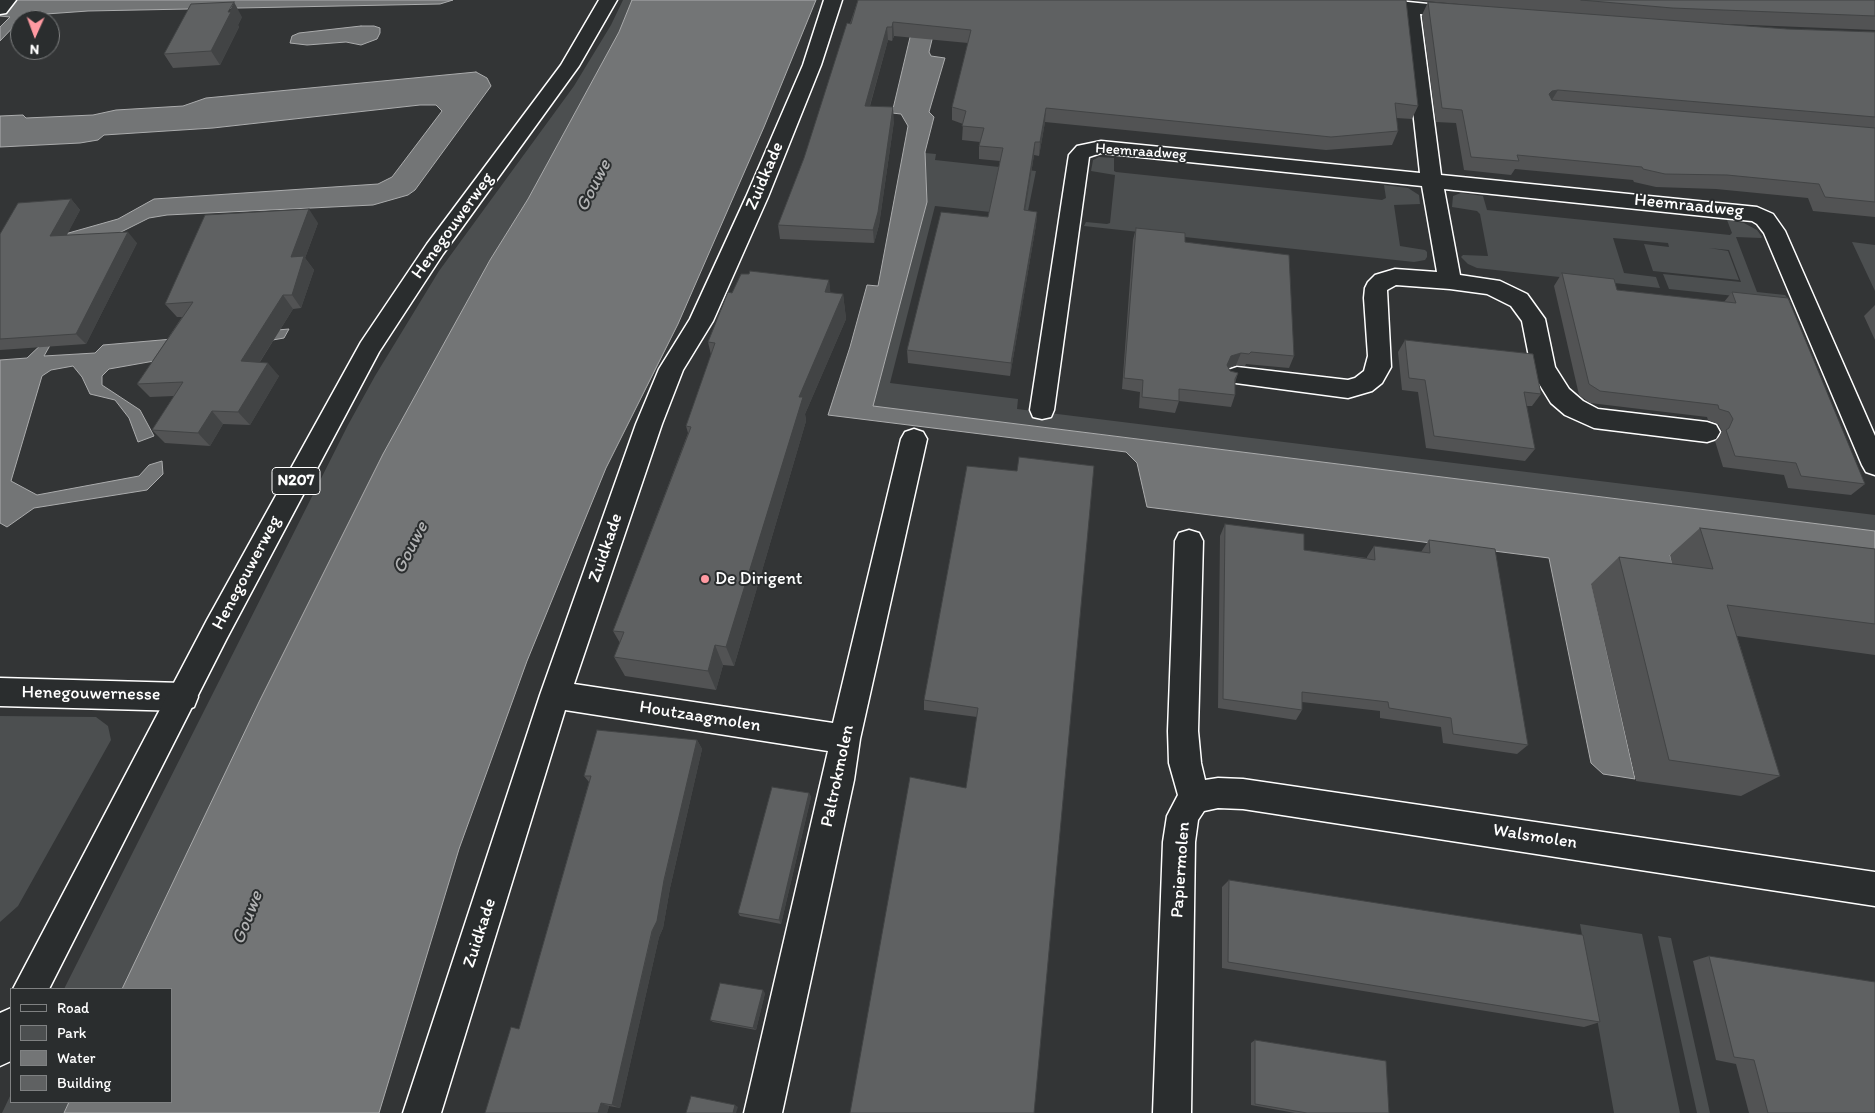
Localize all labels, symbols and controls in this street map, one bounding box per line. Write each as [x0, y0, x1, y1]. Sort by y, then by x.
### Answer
north arrow [10, 10, 60, 60]
text: N [29, 41, 40, 58]
street label: Zuidkade [741, 139, 789, 213]
street label: Heemraadweg [1095, 140, 1187, 164]
water label: Gouwe [571, 156, 617, 216]
street label: Henegouwerweg [407, 169, 499, 283]
street label: Heemraadweg [1633, 190, 1745, 222]
road number: N207 [272, 468, 320, 494]
street label: Zuidkade [584, 511, 628, 585]
street label: Henegouwerweg [208, 512, 286, 634]
water label: Gouwe [388, 518, 434, 578]
place label: De Dirigent [715, 568, 803, 590]
marker: De Dirigent [699, 573, 711, 585]
street label: Henegouwernesse [21, 682, 161, 706]
street label: Houtzaagmolen [638, 697, 762, 737]
street label: Paltrokmolen [817, 723, 859, 829]
street label: Walsmolen [1491, 820, 1579, 854]
street label: Papiermolen [1167, 821, 1195, 919]
water label: Gouwe [227, 888, 269, 948]
street label: Zuidkade [459, 896, 501, 970]
legend [10, 988, 172, 1103]
text: Road [57, 999, 89, 1017]
text: Park [57, 1024, 87, 1042]
text: Water [57, 1049, 95, 1067]
text: Building [57, 1074, 111, 1092]

